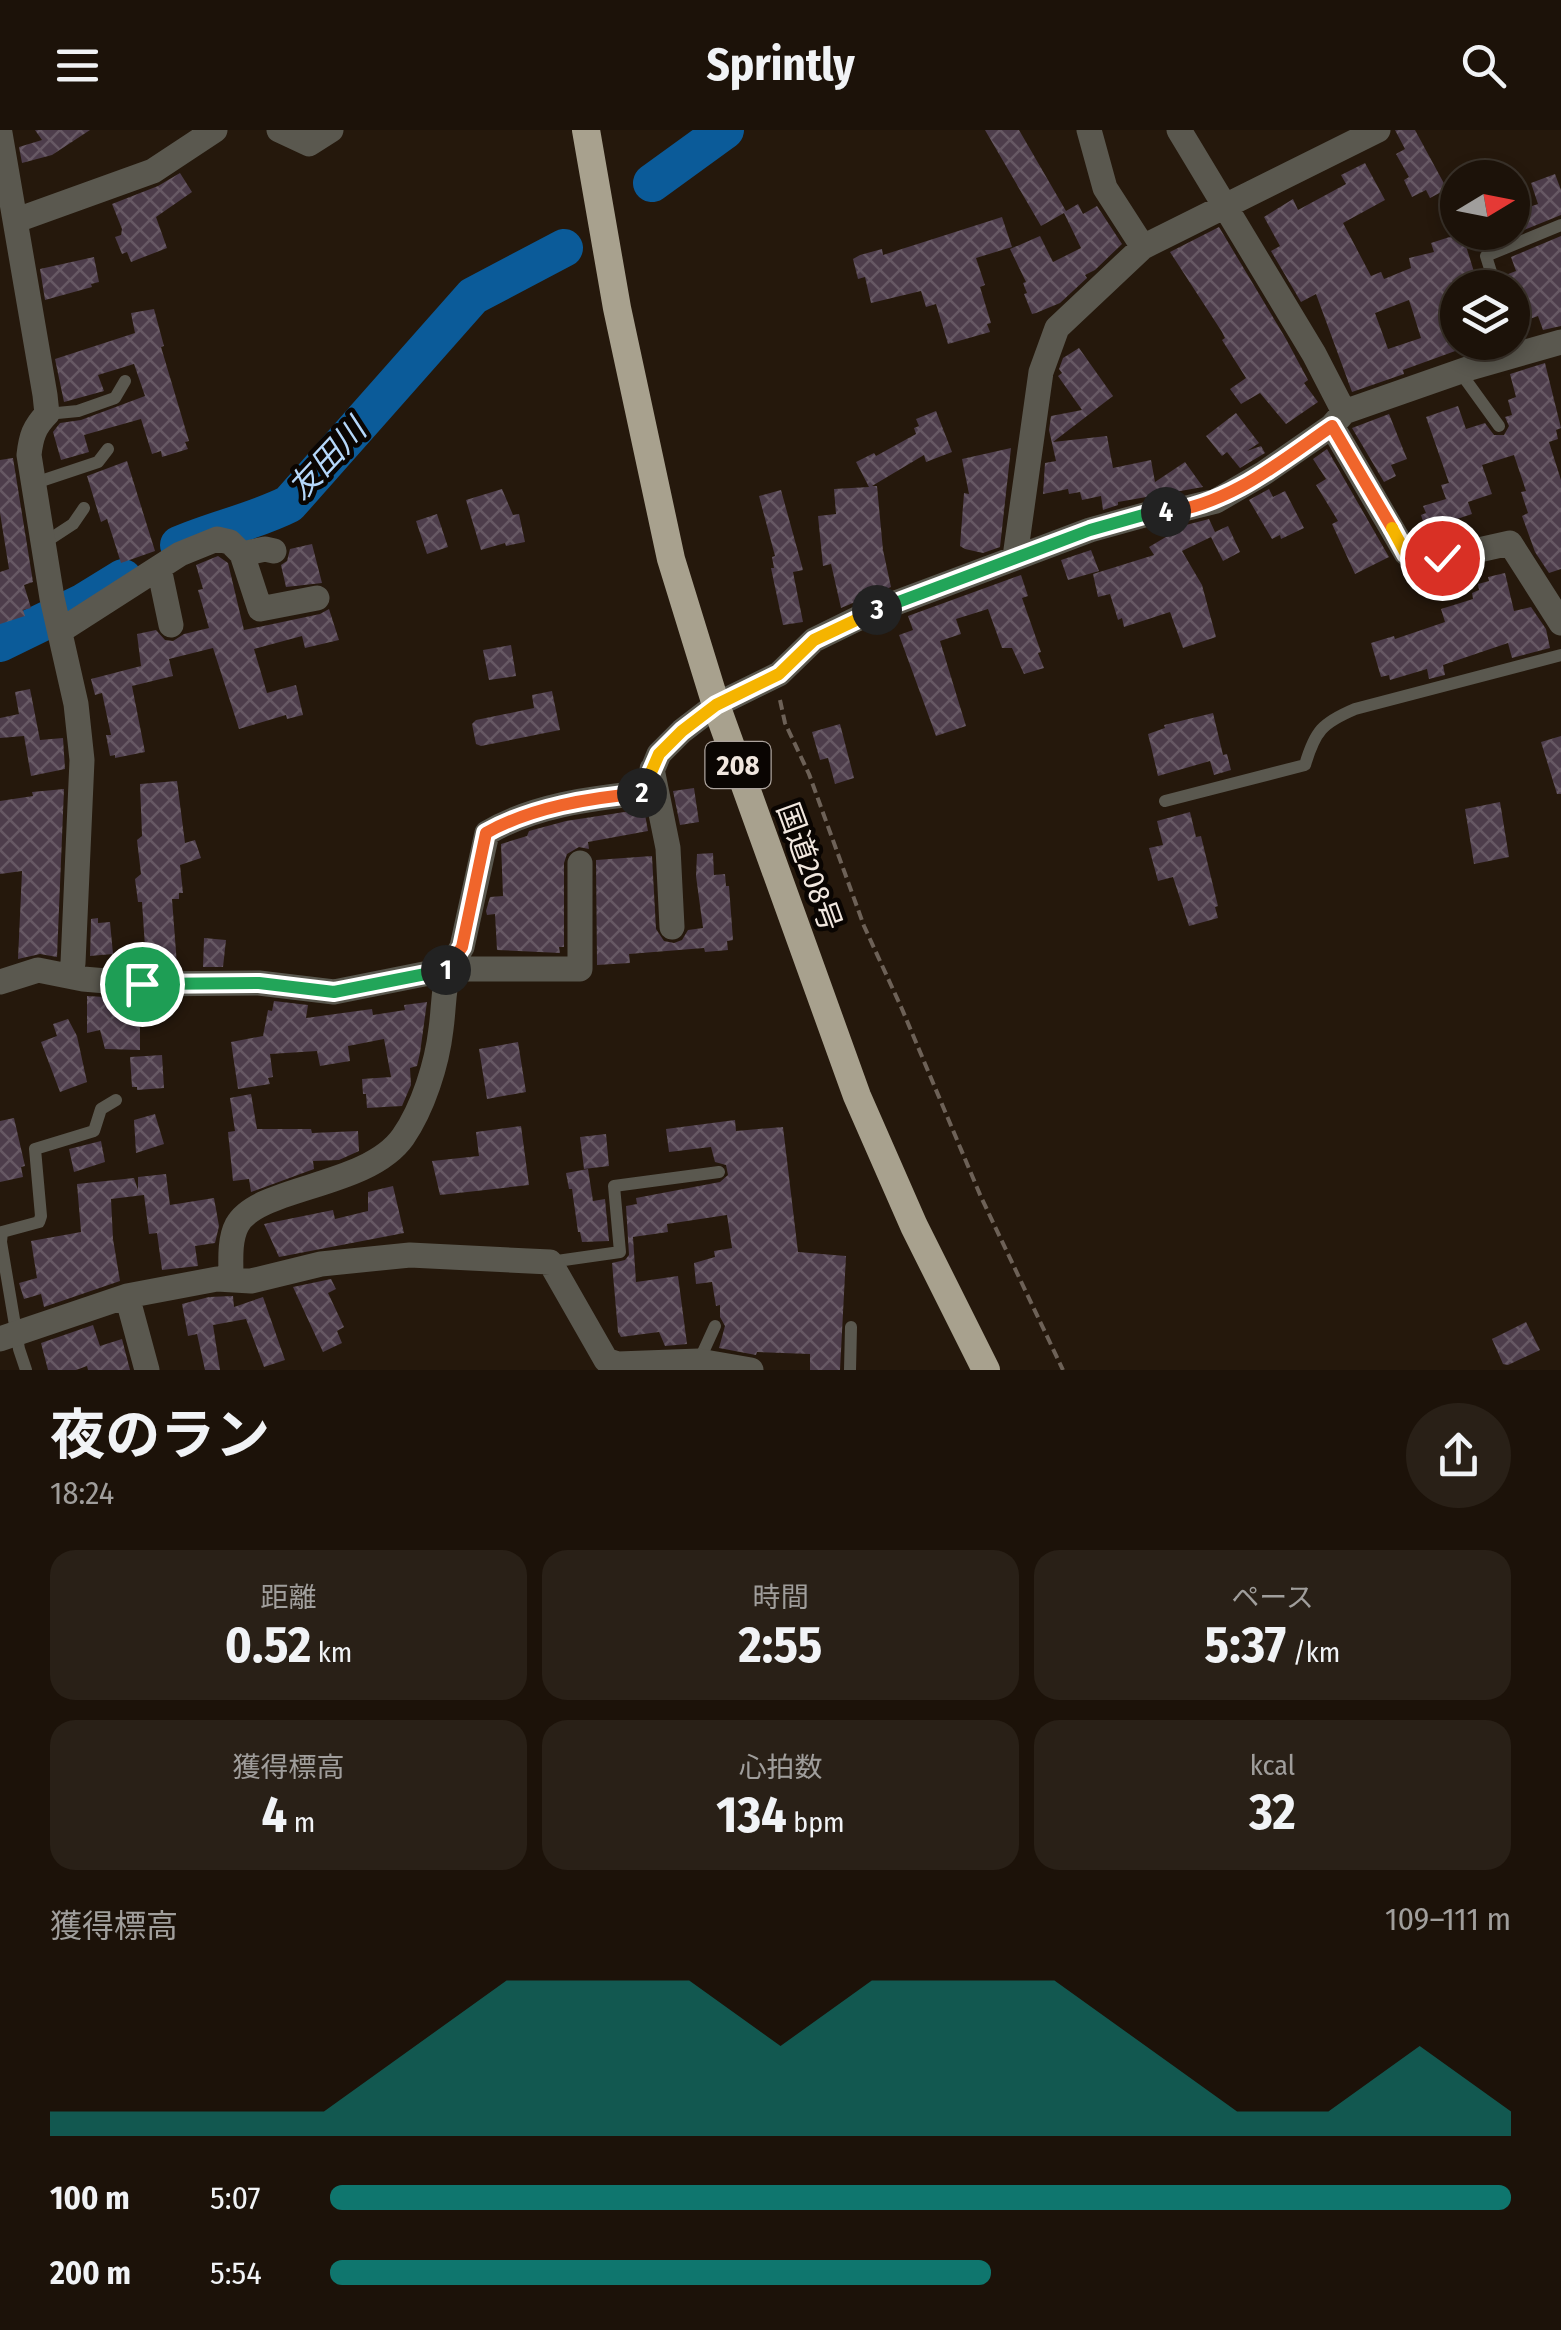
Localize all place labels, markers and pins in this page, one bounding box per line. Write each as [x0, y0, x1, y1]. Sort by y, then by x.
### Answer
pin: 4 [1141, 487, 1191, 537]
pin [1400, 516, 1485, 601]
pin: 3 [852, 585, 902, 635]
pin: 2 [617, 768, 667, 818]
pin [100, 942, 185, 1027]
pin: 1 [421, 945, 471, 995]

